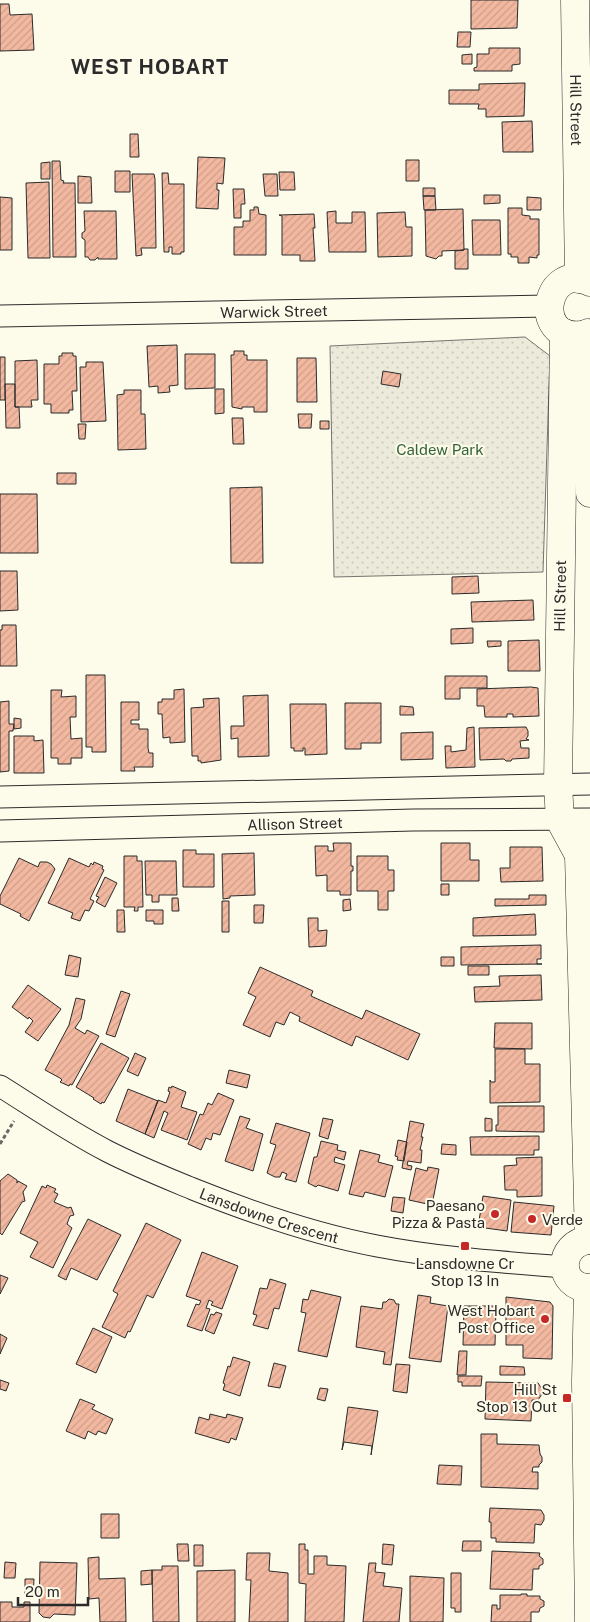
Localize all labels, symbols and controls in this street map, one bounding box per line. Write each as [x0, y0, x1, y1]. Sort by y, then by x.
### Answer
district label: WEST HOBART [71, 55, 229, 79]
street label: Hill Street [568, 74, 586, 146]
street label: Warwick Street [220, 302, 328, 320]
park label: Caldew Park [396, 441, 484, 458]
street label: Hill Street [551, 560, 569, 632]
street label: Allison Street [247, 813, 343, 833]
street label: Lansdowne Crescent [197, 1184, 341, 1246]
place label: Paesano Pizza & Pasta [392, 1197, 485, 1231]
marker: Paesano Pizza & Pasta [489, 1208, 501, 1220]
place label: Verde [542, 1211, 583, 1228]
marker: Verde [526, 1213, 538, 1225]
marker: Lansdowne Cr Stop 13 In [459, 1240, 471, 1252]
place label: Lansdowne Cr Stop 13 In [416, 1255, 515, 1289]
place label: West Hobart Post Office [448, 1302, 535, 1336]
marker: West Hobart Post Office [539, 1313, 551, 1325]
place label: Hill St Stop 13 Out [476, 1381, 557, 1415]
marker: Hill St Stop 13 Out [561, 1392, 573, 1404]
scale bar [18, 1574, 88, 1606]
text: 20 m [25, 1583, 60, 1600]

